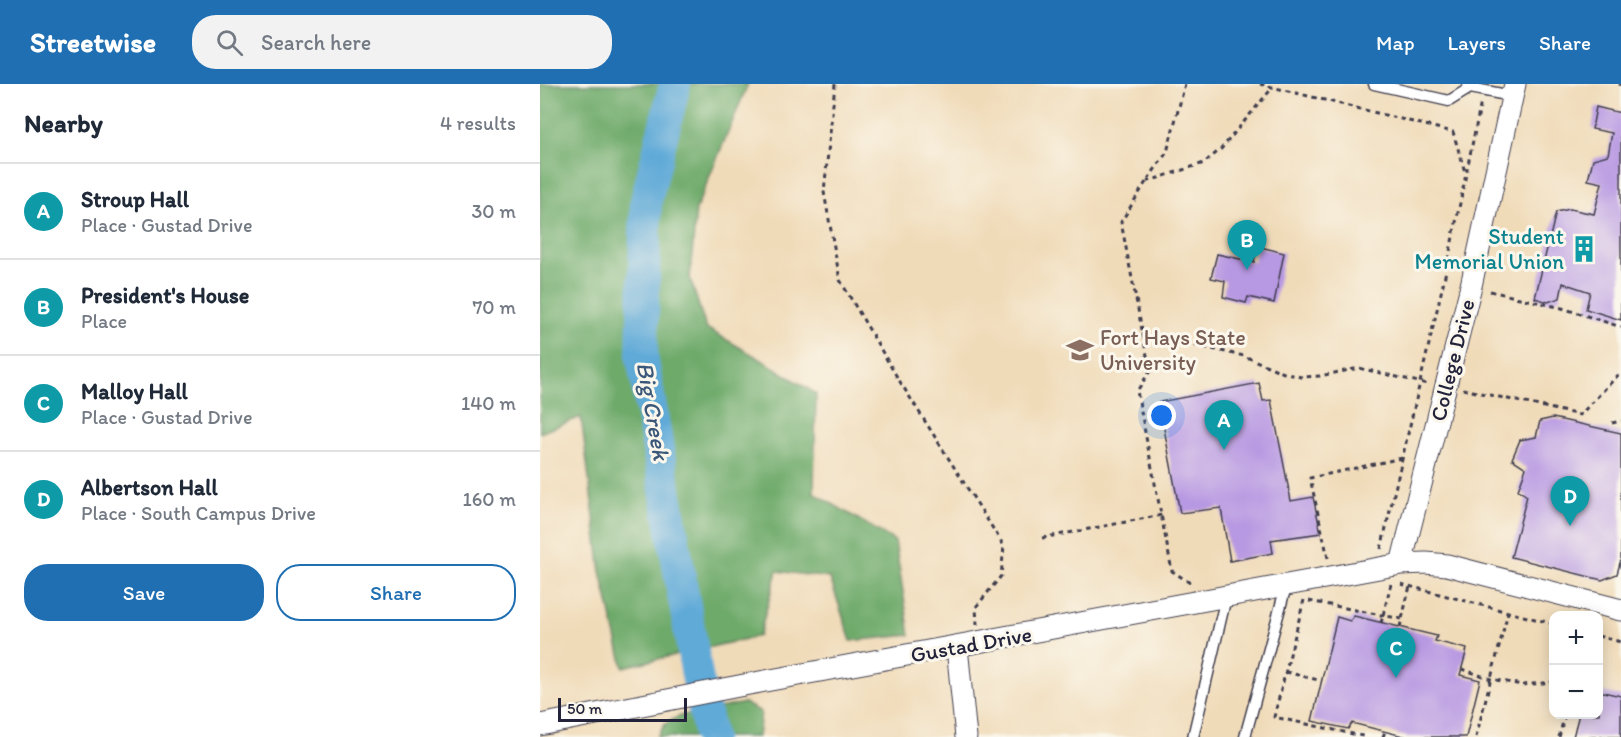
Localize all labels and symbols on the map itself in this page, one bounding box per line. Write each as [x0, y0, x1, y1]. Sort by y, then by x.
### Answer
pin: B [1228, 220, 1266, 270]
place label: Student Memorial Union [1414, 223, 1564, 275]
building icon: Student Memorial Union [1569, 234, 1599, 264]
street label: College Drive [1424, 296, 1481, 424]
place label: Fort Hays State University [1100, 324, 1246, 376]
school or university icon: Fort Hays State University [1065, 335, 1095, 365]
water label: Big Creek [631, 360, 677, 464]
pin: A [1204, 400, 1244, 450]
your location [1147, 401, 1176, 430]
pin: D [1550, 476, 1590, 526]
street label: Gustad Drive [908, 621, 1034, 668]
pin: C [1376, 628, 1416, 678]
scale bar [558, 695, 687, 722]

